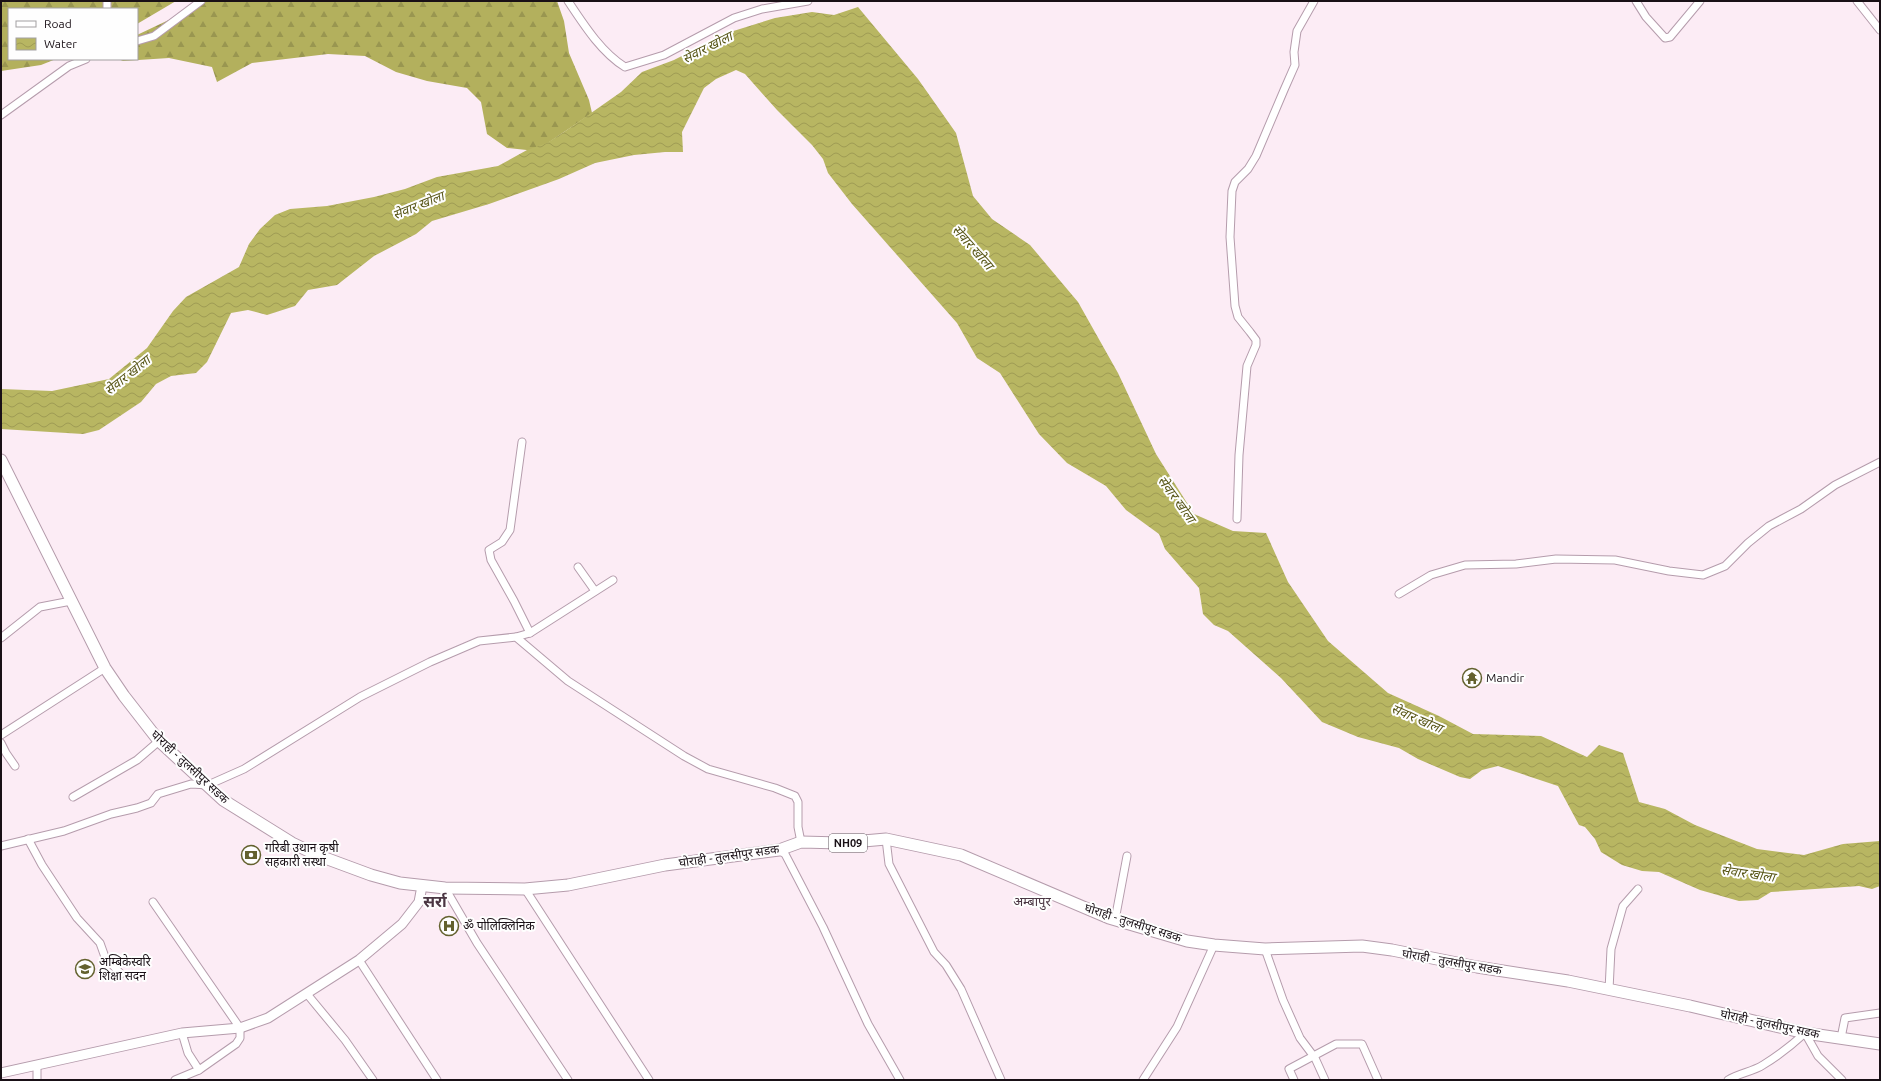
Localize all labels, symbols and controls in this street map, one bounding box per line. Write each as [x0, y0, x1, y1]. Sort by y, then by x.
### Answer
legend [8, 8, 138, 60]
text: Road [44, 17, 72, 30]
water label: सेवार खोला [680, 27, 737, 65]
text: Water [44, 37, 77, 50]
water label: सेवार खोला [390, 187, 448, 222]
water label: सेवार खोला [950, 222, 998, 274]
water label: सेवार खोला [102, 351, 154, 397]
water label: सेवार खोला [1155, 473, 1200, 527]
temple icon: Mandir [1461, 667, 1483, 689]
place label: Mandir [1486, 671, 1524, 684]
water label: सेवार खोला [1389, 701, 1447, 736]
street label: घोराही - तुलसीपुर सडक [148, 727, 233, 808]
road number: NH09 [829, 834, 867, 852]
place label: गरिबी उथान कृषी सहकारी सस्था [265, 840, 339, 868]
street label: घोराही - तुलसीपुर सडक [678, 841, 781, 871]
bank icon: गरिबी उथान कृषी सहकारी सस्था [240, 844, 262, 866]
water label: सेवार खोला [1720, 862, 1778, 884]
district label: सर्रा [423, 892, 448, 910]
district label: अम्बापुर [1013, 894, 1052, 910]
street label: घोराही - तुलसीपुर सडक [1082, 900, 1184, 946]
hospital icon: ॐ पोलिक्लिनिक [438, 915, 460, 937]
place label: ॐ पोलिक्लिनिक [463, 918, 535, 932]
street label: घोराही - तुलसीपुर सडक [1401, 945, 1504, 979]
place label: अम्बिकेस्वरि शिक्षा सदन [99, 954, 152, 982]
school or university icon: अम्बिकेस्वरि शिक्षा सदन [74, 958, 96, 980]
street label: घोराही - तुलसीपुर सडक [1719, 1006, 1822, 1042]

